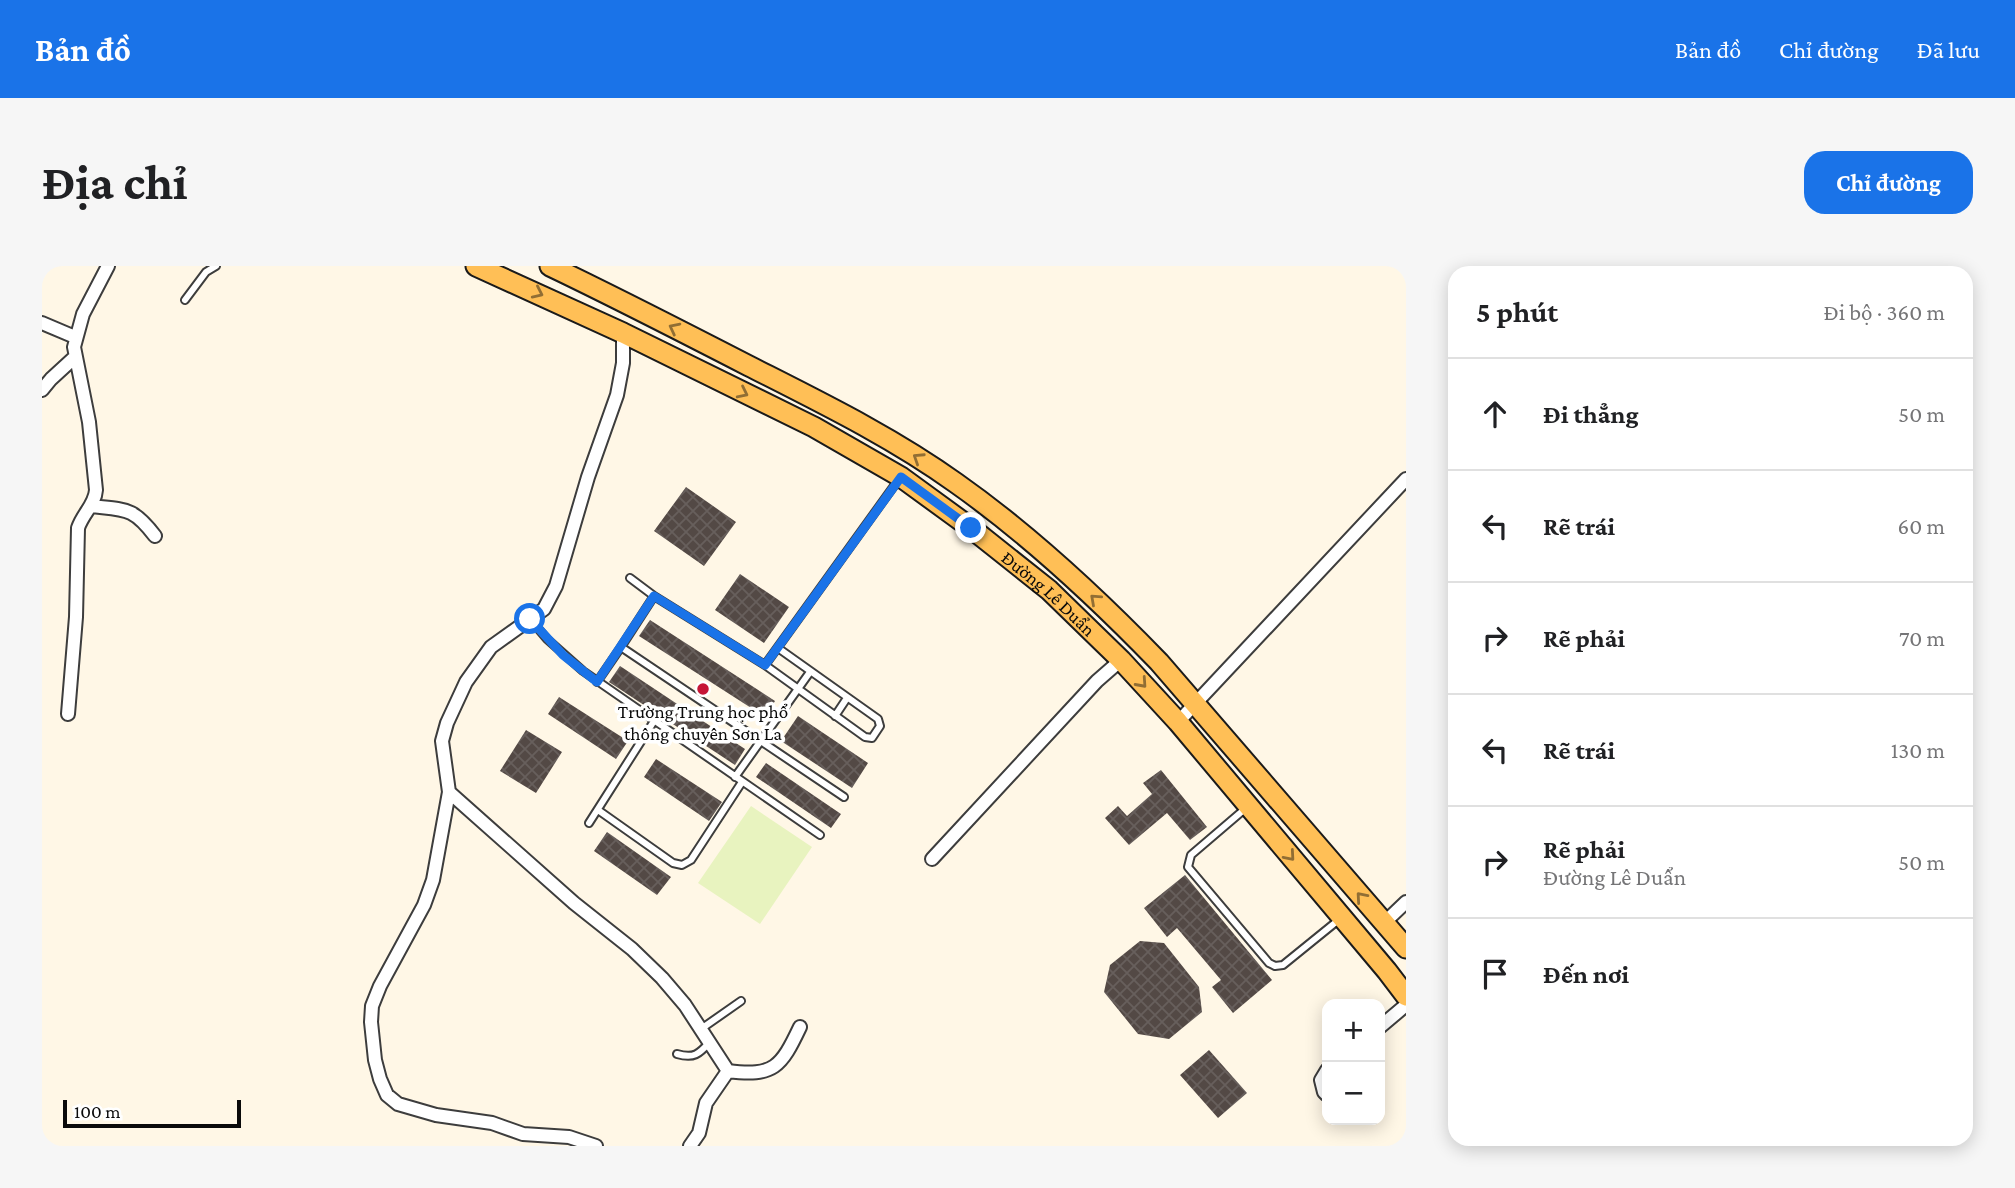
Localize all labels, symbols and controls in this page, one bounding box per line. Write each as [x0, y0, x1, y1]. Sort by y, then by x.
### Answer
text: Bản đồ [35, 31, 131, 68]
text: Bản đồ [1675, 36, 1741, 63]
text: Chỉ đường [1779, 36, 1879, 63]
text: Đã lưu [1917, 36, 1980, 63]
button: Chỉ đường [1804, 151, 1973, 214]
text: Địa chỉ [42, 155, 187, 210]
one-way arrow [531, 285, 544, 299]
text: 5 phút [1476, 295, 1558, 328]
text: Đi bộ · 360 m [1824, 299, 1945, 325]
one-way arrow [669, 322, 681, 336]
one-way arrow [736, 385, 748, 399]
icon: ahead [1476, 395, 1514, 433]
text: Đi thẳng [1543, 400, 1639, 429]
text: 50 m [1898, 401, 1945, 427]
one-way arrow [913, 453, 926, 466]
icon: left [1476, 507, 1514, 545]
route end [955, 512, 986, 543]
text: Rẽ trái [1543, 512, 1615, 541]
text: 60 m [1898, 513, 1945, 539]
street label: Đường Lê Duẩn [998, 546, 1100, 640]
one-way arrow [1091, 595, 1104, 608]
route start [514, 603, 545, 634]
icon: right [1476, 619, 1514, 657]
text: Rẽ phải [1543, 624, 1625, 653]
text: 70 m [1899, 625, 1945, 651]
one-way arrow [1134, 675, 1146, 688]
marker: Trường Trung học phổ thông chuyên Sơn La [695, 681, 711, 697]
place label: Trường Trung học phổ thông chuyên Sơn La [618, 701, 788, 744]
icon: left [1476, 731, 1514, 769]
text: Rẽ trái [1543, 736, 1615, 765]
text: 130 m [1891, 737, 1945, 763]
text: Rẽ phải [1543, 835, 1625, 864]
icon: right [1476, 843, 1514, 881]
one-way arrow [1282, 848, 1294, 861]
text: 50 m [1898, 849, 1945, 875]
text: Đường Lê Duẩn [1543, 864, 1686, 890]
one-way arrow [1357, 892, 1369, 905]
icon: arrive [1476, 955, 1514, 993]
text: Đến nơi [1543, 960, 1629, 989]
map controls [1322, 999, 1385, 1125]
button: + [1322, 999, 1385, 1062]
button: − [1322, 1062, 1385, 1125]
scale bar [63, 1097, 242, 1129]
text: 100 m [74, 1101, 121, 1122]

